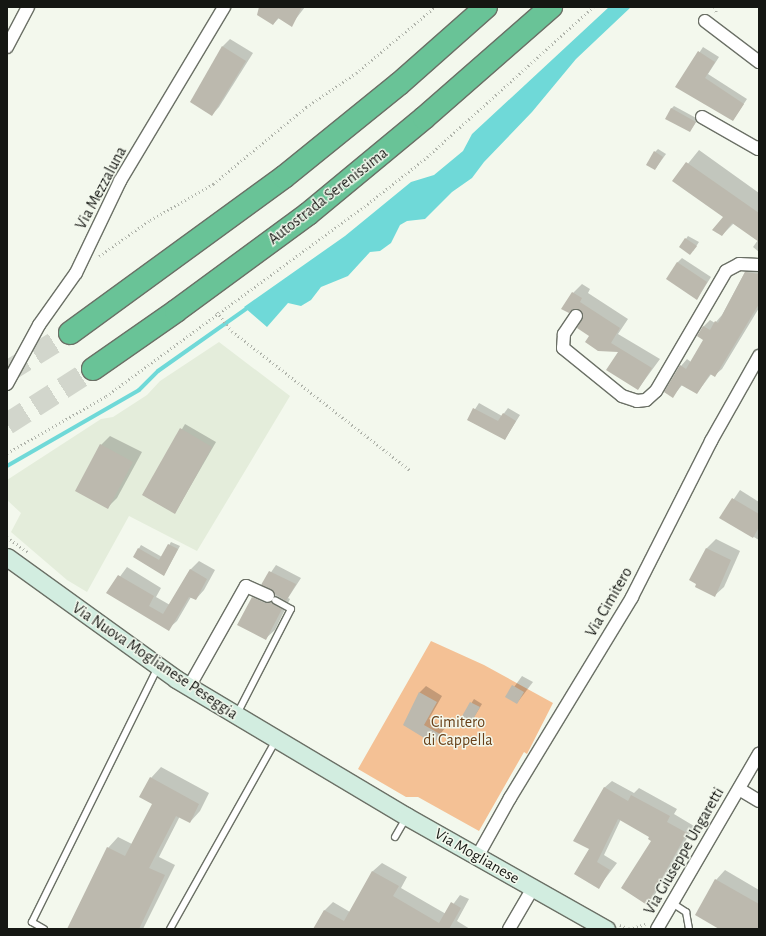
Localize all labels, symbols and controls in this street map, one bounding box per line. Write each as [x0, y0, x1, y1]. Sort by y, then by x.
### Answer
street label: Via Mezzaluna [71, 143, 131, 233]
street label: Autostrada Serenissima [264, 143, 392, 249]
street label: Via Cimitero [581, 564, 637, 640]
street label: Via Nuova Moglianese Peseggia [69, 598, 241, 724]
park label: Cimitero di Cappella [423, 712, 493, 750]
street label: Via Giuseppe Ungaretti [640, 784, 728, 918]
street label: Via Moglianese [431, 824, 523, 888]

